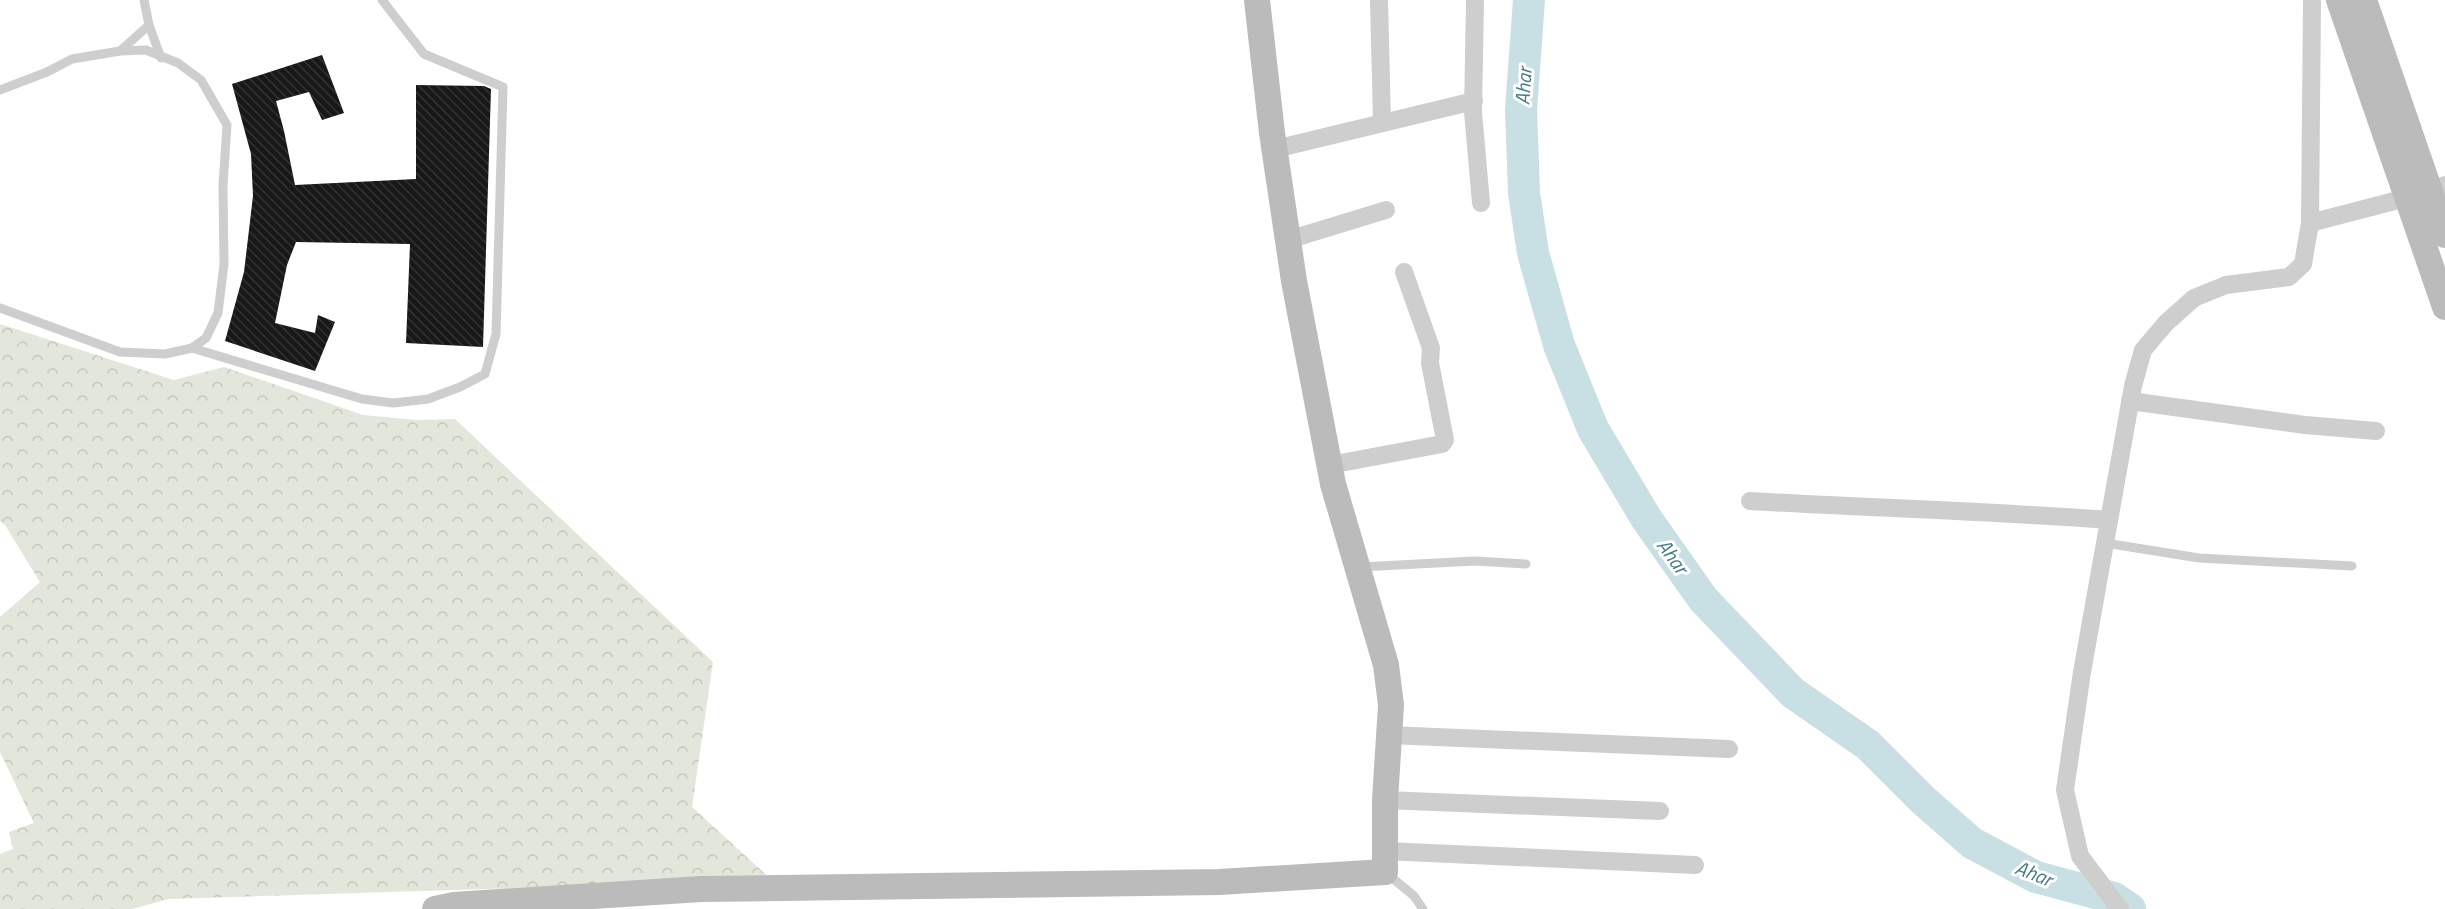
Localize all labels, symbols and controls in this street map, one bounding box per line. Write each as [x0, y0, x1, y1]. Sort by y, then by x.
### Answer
water label: Ahar [1506, 64, 1540, 106]
water label: Ahar [1649, 532, 1698, 582]
water label: Ahar [2011, 852, 2060, 895]

